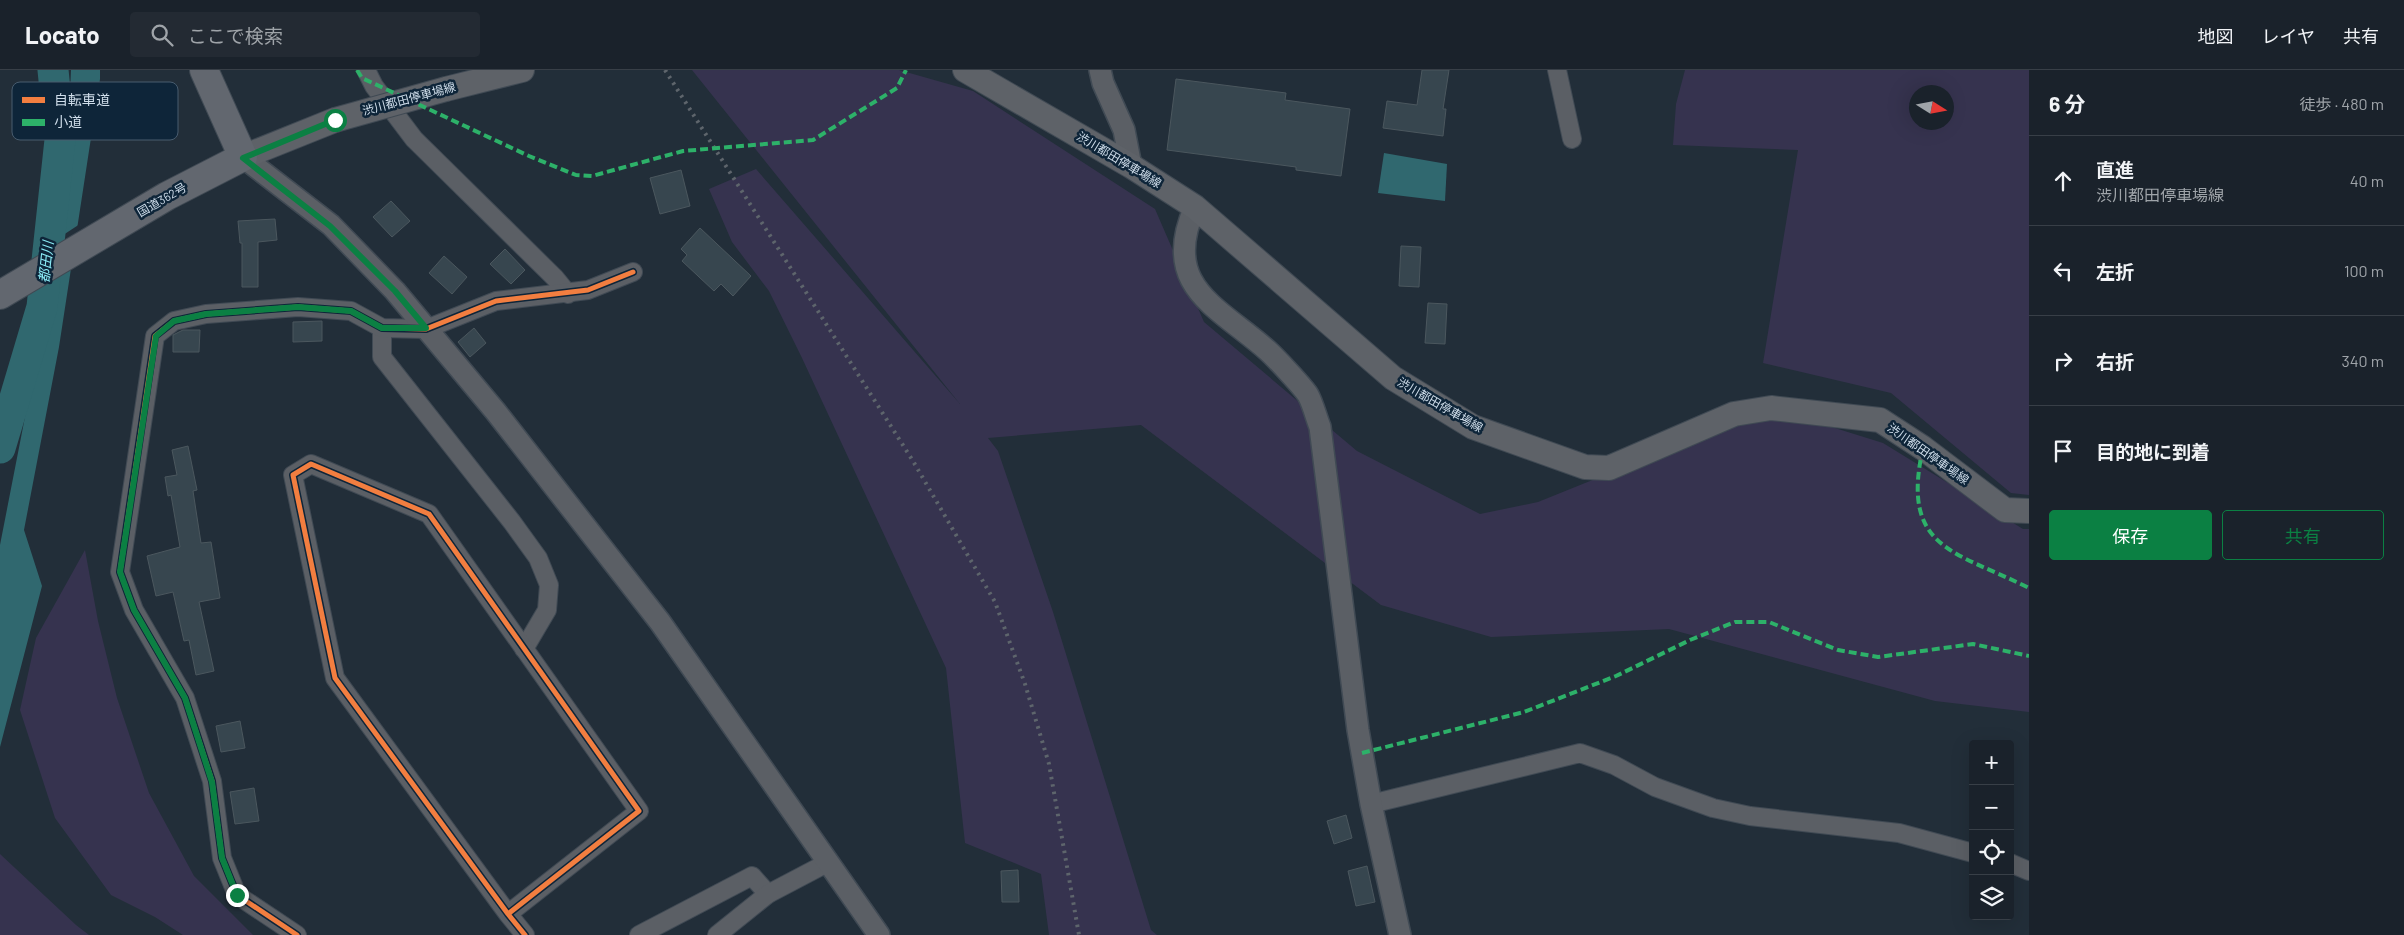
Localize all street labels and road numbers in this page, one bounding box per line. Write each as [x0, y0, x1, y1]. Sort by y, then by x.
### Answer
street label: 渋川都田停車場線 [361, 79, 457, 117]
street label: 渋川都田停車場線 [1075, 128, 1164, 190]
street label: 国道362号 [134, 179, 189, 219]
street label: 渋川都田停車場線 [1395, 374, 1486, 434]
street label: 渋川都田停車場線 [1885, 420, 1972, 486]

